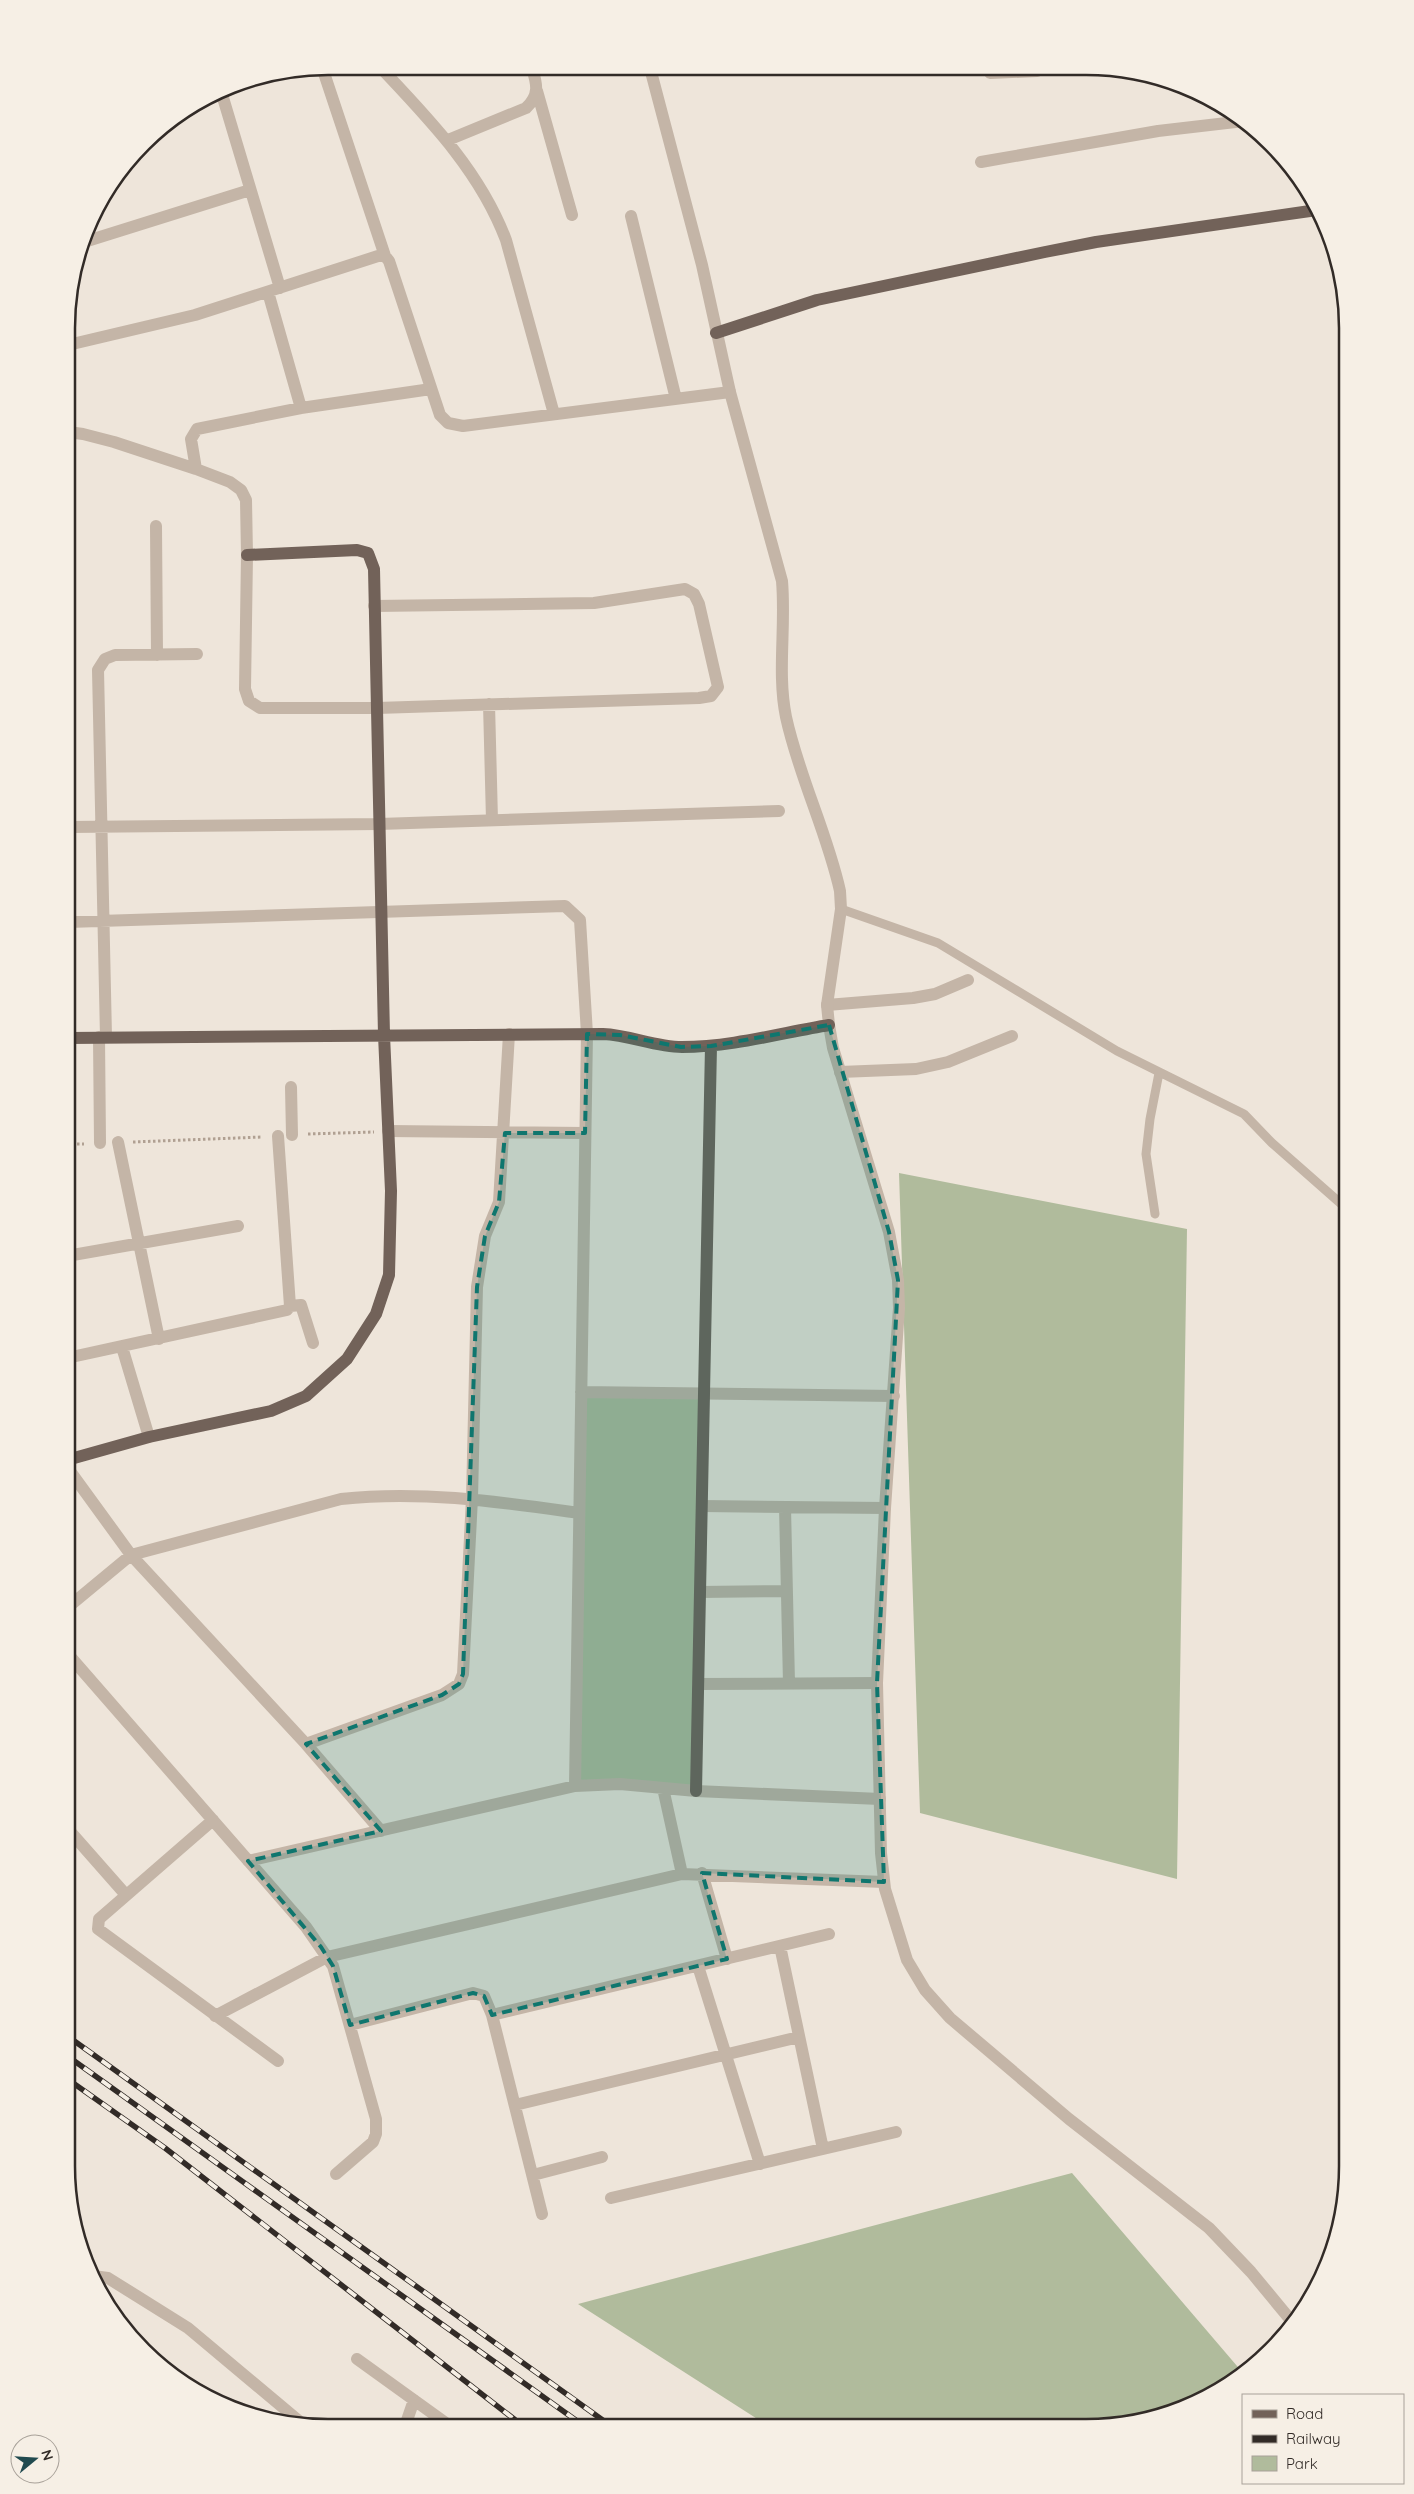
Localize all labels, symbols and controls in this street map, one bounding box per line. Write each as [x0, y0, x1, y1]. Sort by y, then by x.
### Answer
legend [1242, 2394, 1404, 2484]
text: Road [1286, 2404, 1323, 2423]
text: Railway [1286, 2429, 1341, 2448]
north arrow [10, 2434, 60, 2484]
text: N [37, 2447, 58, 2463]
text: Park [1286, 2454, 1318, 2473]

